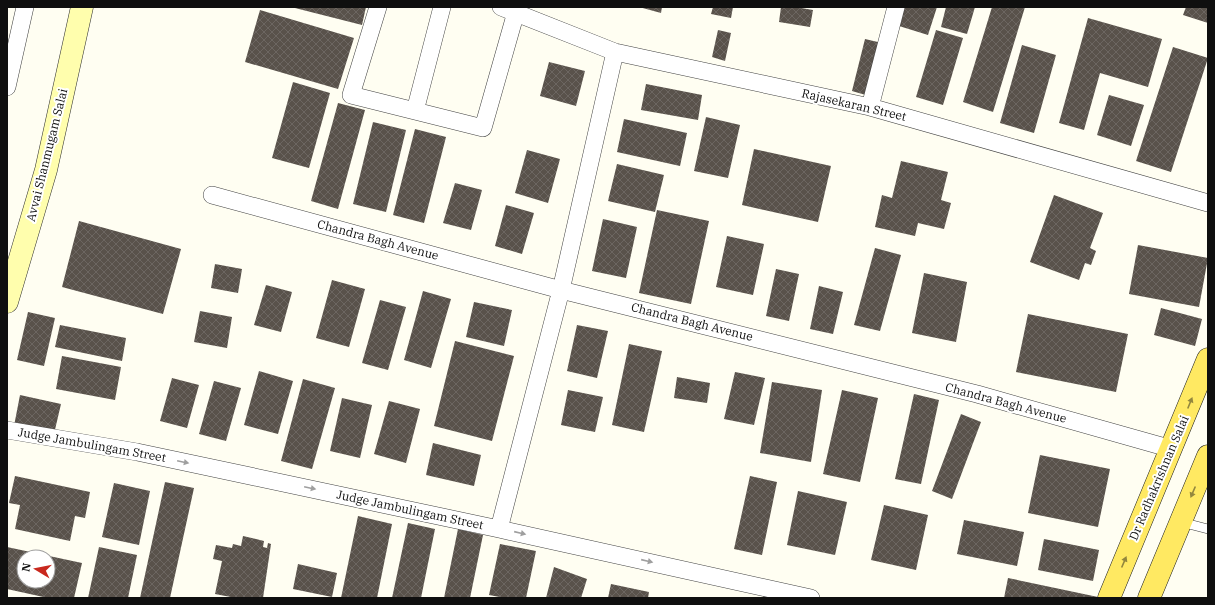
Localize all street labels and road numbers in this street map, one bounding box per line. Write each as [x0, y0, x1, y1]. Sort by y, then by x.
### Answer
street label: Rajasekaran Street [800, 85, 908, 124]
street label: Avvai Shanmugam Salai [23, 87, 70, 223]
street label: Chandra Bagh Avenue [316, 216, 440, 263]
street label: Chandra Bagh Avenue [630, 299, 755, 344]
street label: Chandra Bagh Avenue [944, 379, 1068, 426]
street label: Dr Radhakrishnan Salai [1125, 413, 1192, 542]
street label: Judge Jambulingam Street [17, 424, 167, 465]
street label: Judge Jambulingam Street [335, 487, 485, 532]

